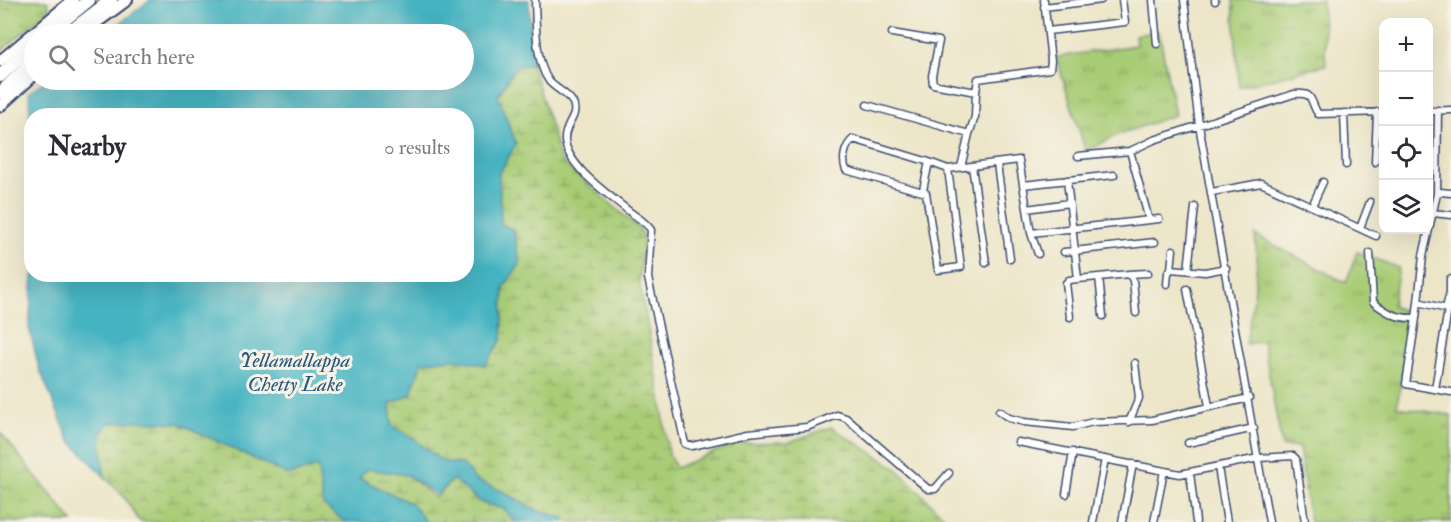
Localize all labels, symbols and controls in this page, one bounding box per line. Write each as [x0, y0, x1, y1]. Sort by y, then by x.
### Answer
map controls [1379, 18, 1433, 234]
button: + [1379, 18, 1433, 72]
search box [24, 24, 474, 90]
icon: search [45, 41, 78, 74]
text: Search here [93, 43, 195, 71]
button: − [1379, 72, 1433, 126]
button: locate [1379, 126, 1433, 180]
text: Nearby [48, 131, 126, 163]
text: 0 results [384, 135, 450, 160]
button: layers [1379, 180, 1433, 234]
water label: Yellamallappa Chetty Lake [240, 347, 350, 398]

